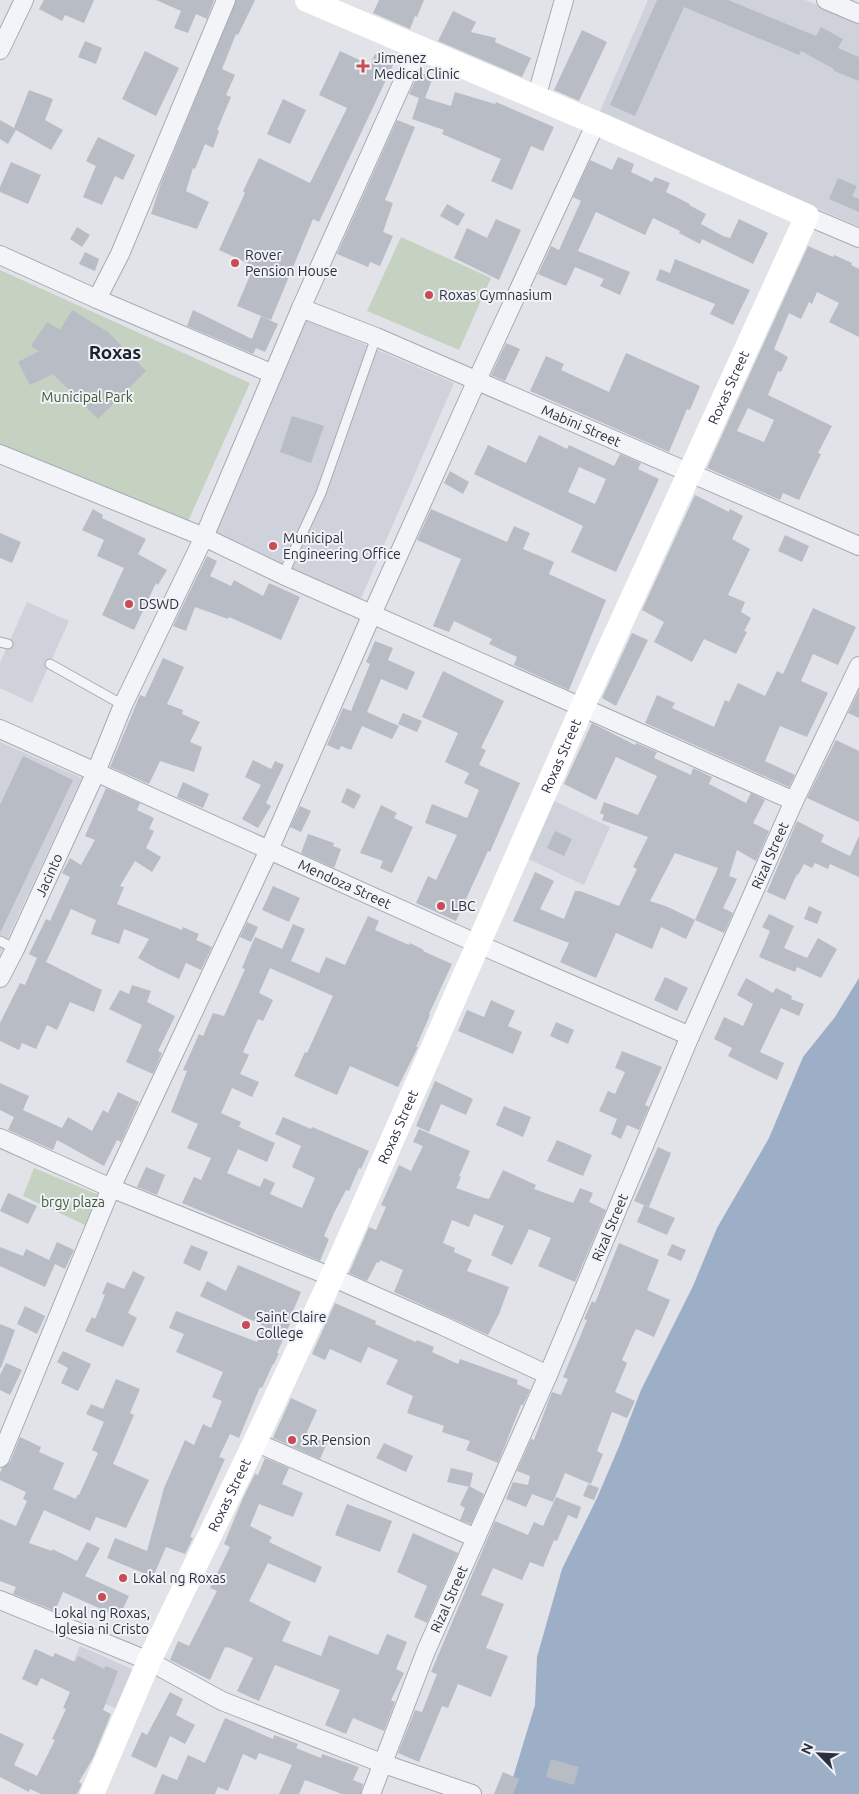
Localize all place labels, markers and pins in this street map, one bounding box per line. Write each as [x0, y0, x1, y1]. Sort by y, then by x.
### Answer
place label: Jimenez Medical Clinic [374, 50, 460, 82]
marker: Jimenez Medical Clinic [356, 59, 370, 73]
place label: Rover Pension House [245, 247, 337, 279]
marker: Rover Pension House [229, 257, 241, 269]
place label: Roxas Gymnasium [439, 287, 552, 303]
marker: Roxas Gymnasium [423, 289, 435, 301]
place label: Municipal Engineering Office [283, 530, 401, 562]
marker: Municipal Engineering Office [267, 540, 279, 552]
place label: DSWD [139, 596, 179, 612]
marker: DSWD [123, 598, 135, 610]
place label: LBC [451, 898, 476, 914]
marker: LBC [435, 900, 447, 912]
place label: Saint Claire College [256, 1309, 327, 1341]
marker: Saint Claire College [240, 1319, 252, 1331]
place label: SR Pension [302, 1432, 371, 1448]
marker: SR Pension [286, 1434, 298, 1446]
place label: Lokal ng Roxas [133, 1570, 226, 1586]
marker: Lokal ng Roxas [117, 1572, 129, 1584]
marker: Lokal ng Roxas, Iglesia ni Cristo [96, 1591, 108, 1603]
place label: Lokal ng Roxas, Iglesia ni Cristo [54, 1605, 150, 1637]

